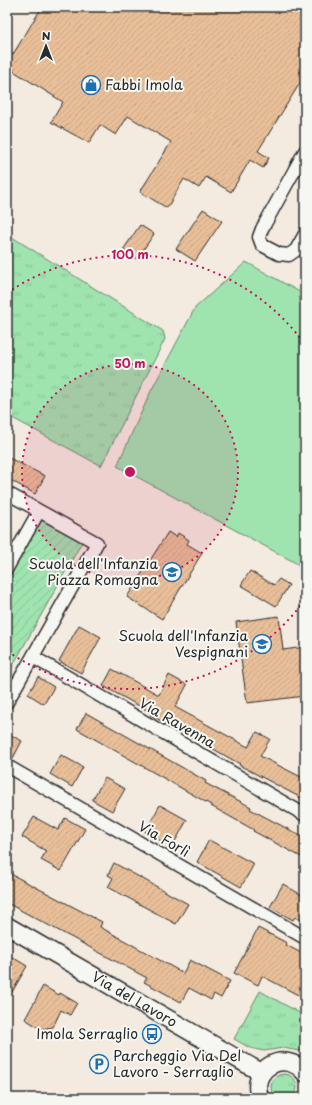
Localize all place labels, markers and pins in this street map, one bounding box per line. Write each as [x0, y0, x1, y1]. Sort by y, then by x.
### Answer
shop icon: Fabbi Imola [80, 74, 102, 96]
place label: Fabbi Imola [105, 74, 183, 95]
centre of rings [123, 465, 137, 479]
place label: Scuola dell'Infanzia Piazza Romagna [29, 553, 158, 590]
school or university icon: Scuola dell'Infanzia Piazza Romagna [161, 561, 183, 583]
place label: Scuola dell'Infanzia Vespignani [119, 625, 248, 662]
school or university icon: Scuola dell'Infanzia Vespignani [251, 633, 273, 655]
place label: Imola Serraglio [36, 1023, 138, 1044]
bus stop icon: Imola Serraglio [141, 1023, 163, 1045]
place label: Parcheggio Via Del Lavoro - Serraglio [113, 1045, 241, 1082]
parking icon: Parcheggio Via Del Lavoro - Serraglio [88, 1053, 110, 1075]

